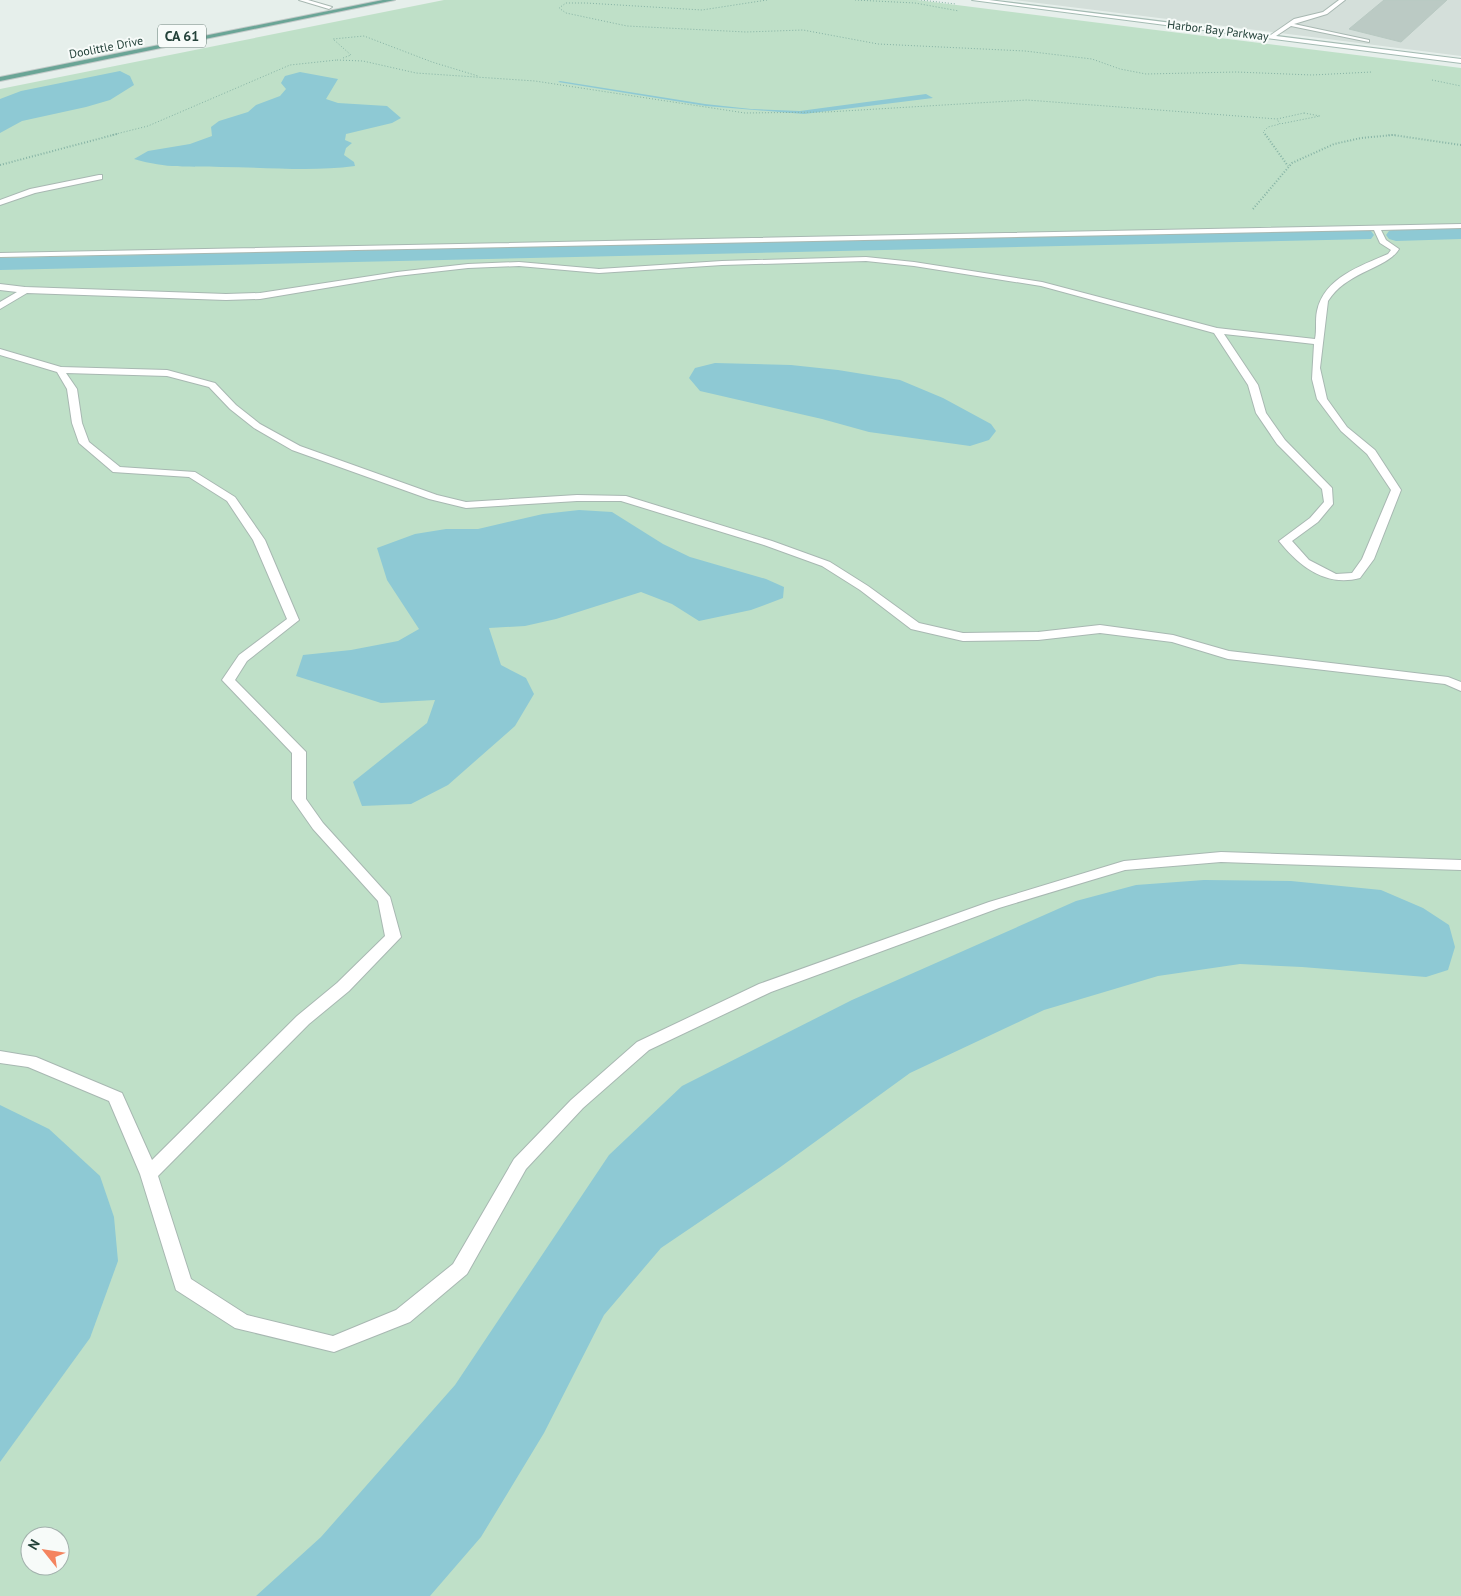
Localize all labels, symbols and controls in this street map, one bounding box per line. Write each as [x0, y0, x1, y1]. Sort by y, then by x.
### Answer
street label: Harbor Bay Parkway [1166, 16, 1270, 44]
road number: CA 61 [158, 24, 206, 48]
street label: Doolittle Drive [68, 32, 144, 62]
north arrow [20, 1526, 70, 1576]
text: N [24, 1536, 44, 1553]

